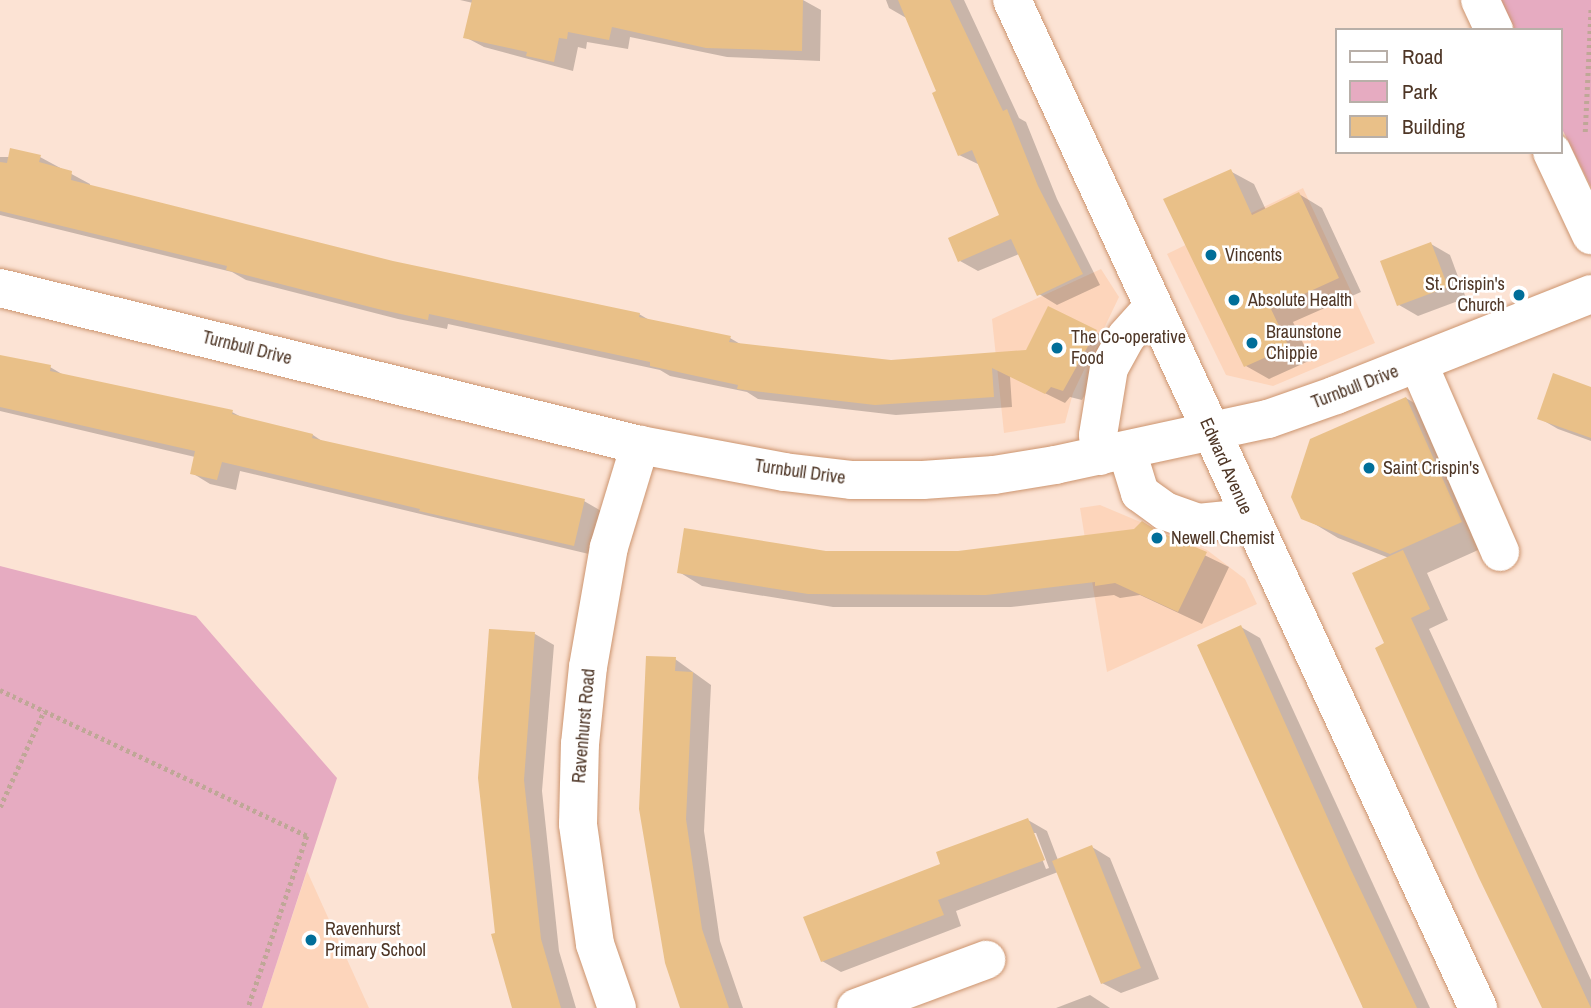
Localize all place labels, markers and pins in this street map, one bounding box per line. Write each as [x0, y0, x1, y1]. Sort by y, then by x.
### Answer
place label: Vincents [1225, 244, 1282, 266]
marker: Vincents [1203, 247, 1219, 263]
place label: St. Crispin's Church [1425, 274, 1505, 316]
marker: St. Crispin's Church [1511, 287, 1527, 303]
place label: Absolute Health [1248, 289, 1352, 311]
marker: Absolute Health [1226, 292, 1242, 308]
place label: Braunstone Chippie [1266, 322, 1341, 364]
place label: The Co-operative Food [1071, 327, 1186, 370]
marker: Braunstone Chippie [1244, 335, 1260, 351]
marker: The Co-operative Food [1049, 340, 1065, 356]
place label: Saint Crispin's [1383, 457, 1479, 479]
marker: Saint Crispin's [1361, 460, 1377, 476]
place label: Newell Chemist [1171, 527, 1274, 549]
marker: Newell Chemist [1149, 530, 1165, 546]
place label: Ravenhurst Primary School [325, 919, 426, 962]
marker: Ravenhurst Primary School [303, 932, 319, 948]

